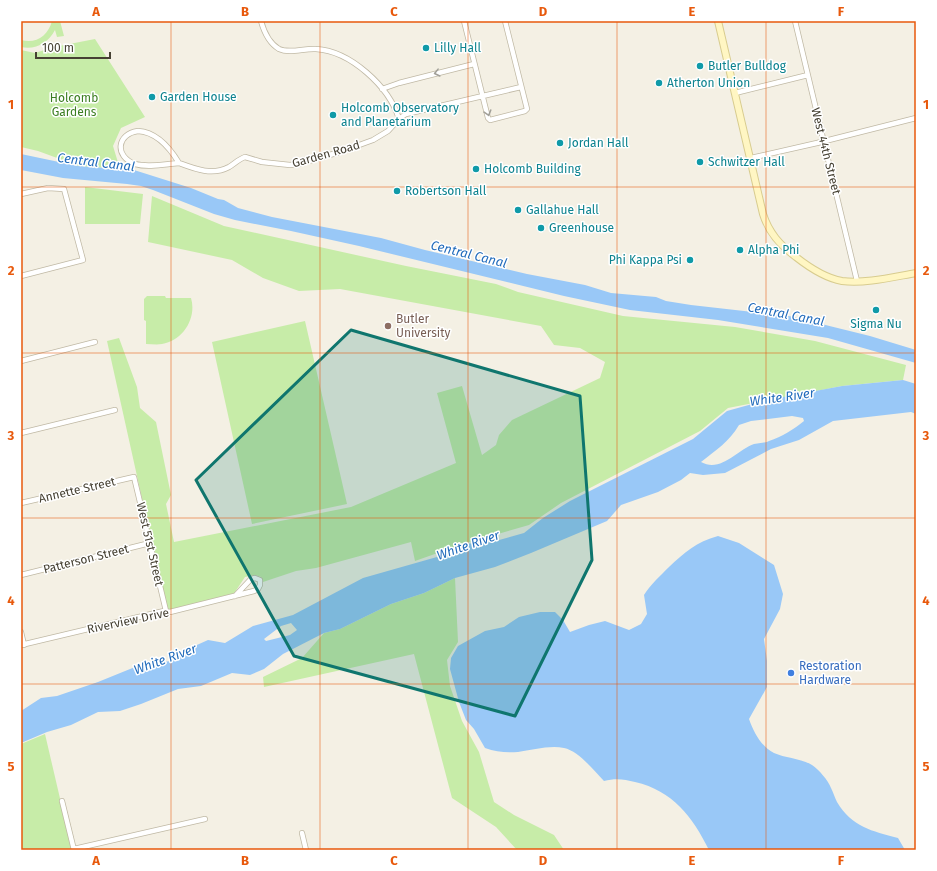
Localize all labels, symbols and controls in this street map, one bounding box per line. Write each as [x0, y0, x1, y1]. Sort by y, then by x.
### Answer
text: A [91, 4, 100, 19]
text: B [241, 4, 249, 19]
text: C [390, 4, 398, 19]
text: D [539, 4, 548, 19]
text: E [689, 4, 696, 19]
text: F [838, 4, 845, 19]
scale bar [36, 34, 110, 60]
text: 100 m [42, 41, 74, 55]
place label: Lilly Hall [434, 41, 481, 55]
marker: Lilly Hall [421, 43, 431, 53]
place label: Butler Bulldog [708, 59, 787, 73]
marker: Butler Bulldog [695, 61, 705, 71]
one-way arrow [434, 69, 440, 77]
place label: Atherton Union [667, 76, 750, 90]
marker: Atherton Union [654, 78, 664, 88]
place label: Garden House [160, 90, 237, 104]
park label: Holcomb Gardens [50, 91, 98, 119]
marker: Garden House [147, 92, 157, 102]
text: 1 [8, 97, 14, 112]
text: 1 [923, 97, 929, 112]
place label: Holcomb Observatory and Planetarium [341, 101, 459, 129]
street label: West 44th Street [808, 106, 844, 197]
one-way arrow [483, 109, 492, 116]
marker: Holcomb Observatory and Planetarium [328, 110, 338, 120]
place label: Jordan Hall [568, 136, 629, 150]
street label: Garden Road [290, 138, 362, 170]
marker: Jordan Hall [555, 138, 565, 148]
water label: Central Canal [56, 150, 136, 174]
place label: Schwitzer Hall [708, 155, 785, 169]
marker: Schwitzer Hall [695, 157, 705, 167]
place label: Holcomb Building [484, 162, 581, 176]
marker: Holcomb Building [471, 164, 481, 174]
place label: Robertson Hall [405, 184, 487, 198]
marker: Robertson Hall [392, 186, 402, 196]
place label: Gallahue Hall [526, 203, 599, 217]
marker: Gallahue Hall [513, 205, 523, 215]
place label: Greenhouse [549, 221, 614, 235]
marker: Greenhouse [536, 223, 546, 233]
water label: Central Canal [429, 237, 509, 271]
place label: Alpha Phi [748, 243, 799, 257]
marker: Alpha Phi [735, 245, 745, 255]
place label: Phi Kappa Psi [609, 253, 682, 267]
marker: Phi Kappa Psi [685, 255, 695, 265]
text: 2 [8, 263, 15, 278]
text: 2 [923, 263, 930, 278]
water label: Central Canal [746, 299, 826, 329]
marker: Sigma Nu [871, 305, 881, 315]
place label: Butler University [396, 312, 450, 340]
place label: Sigma Nu [850, 317, 902, 331]
marker: Butler University [383, 321, 393, 331]
water label: White River [748, 385, 817, 409]
text: 3 [7, 428, 15, 443]
text: 3 [922, 428, 930, 443]
street label: Annette Street [37, 474, 117, 506]
street label: West 51st Street [134, 501, 167, 588]
water label: White River [435, 527, 502, 563]
street label: Patterson Street [42, 541, 131, 576]
text: 4 [7, 593, 15, 608]
text: 4 [922, 593, 930, 608]
street label: Riverview Drive [86, 605, 170, 637]
water label: White River [132, 640, 199, 677]
place label: Restoration Hardware [799, 659, 862, 687]
marker: Restoration Hardware [786, 668, 796, 678]
text: 5 [8, 759, 15, 774]
text: 5 [923, 759, 930, 774]
text: A [91, 853, 100, 868]
text: B [241, 853, 249, 868]
text: C [390, 853, 398, 868]
text: D [539, 853, 548, 868]
text: E [689, 853, 696, 868]
text: F [838, 853, 845, 868]

